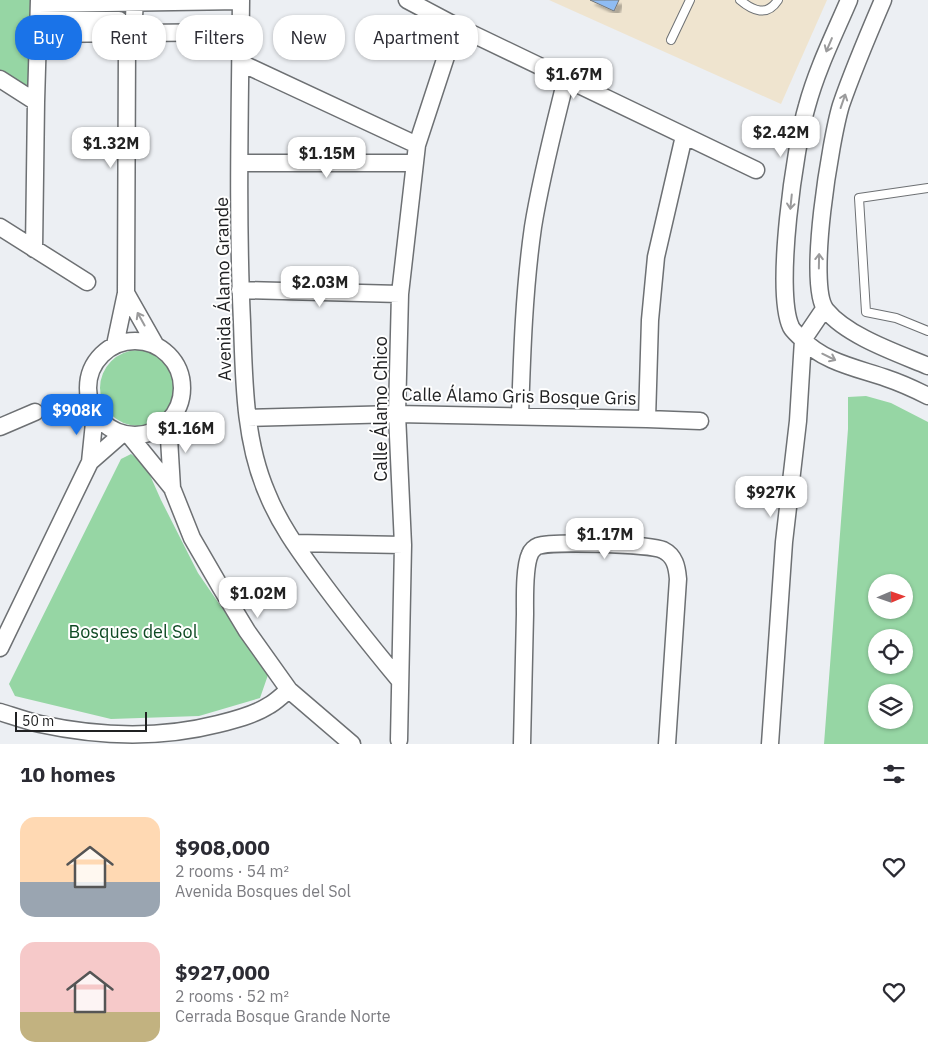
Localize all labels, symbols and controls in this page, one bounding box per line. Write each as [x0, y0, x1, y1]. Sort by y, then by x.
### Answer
chip: Buy [15, 15, 82, 60]
chip: Rent [92, 15, 166, 60]
chip: Filters [176, 15, 263, 60]
chip: New [273, 15, 345, 60]
chip: Apartment [355, 15, 478, 60]
one-way arrow [824, 37, 834, 52]
pin: $1.67M [533, 58, 615, 100]
text: $1.67M [546, 64, 602, 84]
one-way arrow [839, 93, 848, 109]
pin: $2.42M [740, 116, 822, 158]
text: $2.42M [753, 122, 809, 142]
pin: $1.32M [70, 126, 152, 169]
text: $1.32M [83, 133, 139, 153]
pin: $1.15M [286, 136, 368, 179]
text: $1.15M [299, 143, 355, 163]
one-way arrow [786, 193, 796, 209]
street label: Avenida Álamo Grande [210, 197, 236, 381]
one-way arrow [814, 253, 824, 270]
pin: $2.03M [279, 266, 361, 308]
text: $2.03M [292, 272, 348, 292]
one-way arrow [136, 312, 146, 327]
street label: Calle Álamo Chico [369, 336, 392, 482]
one-way arrow [821, 353, 836, 363]
street label: Calle Álamo Gris Bosque Gris [401, 382, 637, 410]
pin: $908K [42, 394, 112, 436]
text: $908K [52, 400, 102, 420]
pin: $1.16M [145, 412, 227, 454]
text: $1.16M [158, 418, 214, 438]
pin: $927K [736, 476, 806, 518]
text: $927K [746, 482, 796, 502]
pin: $1.17M [564, 518, 646, 560]
text: $1.17M [577, 524, 633, 544]
north arrow [868, 574, 912, 619]
map controls [868, 574, 913, 729]
pin: $1.02M [217, 576, 299, 619]
text: $1.02M [230, 583, 286, 603]
park label: Bosques del Sol [68, 620, 198, 643]
button: locate [868, 629, 913, 674]
button: layers [868, 684, 913, 729]
scale bar [15, 709, 148, 732]
text: 50 m [22, 712, 54, 730]
text: 10 homes [20, 760, 116, 788]
icon: filters [880, 760, 908, 788]
text: $908,000 [175, 833, 270, 861]
icon: home [60, 837, 120, 897]
icon: heart [880, 853, 908, 881]
text: 2 rooms · 54 m² [175, 861, 289, 881]
text: Avenida Bosques del Sol [175, 881, 351, 901]
text: $927,000 [175, 958, 270, 986]
icon: home [60, 962, 120, 1022]
icon: heart [880, 978, 908, 1006]
text: 2 rooms · 52 m² [175, 986, 289, 1006]
text: Cerrada Bosque Grande Norte [175, 1006, 391, 1026]

